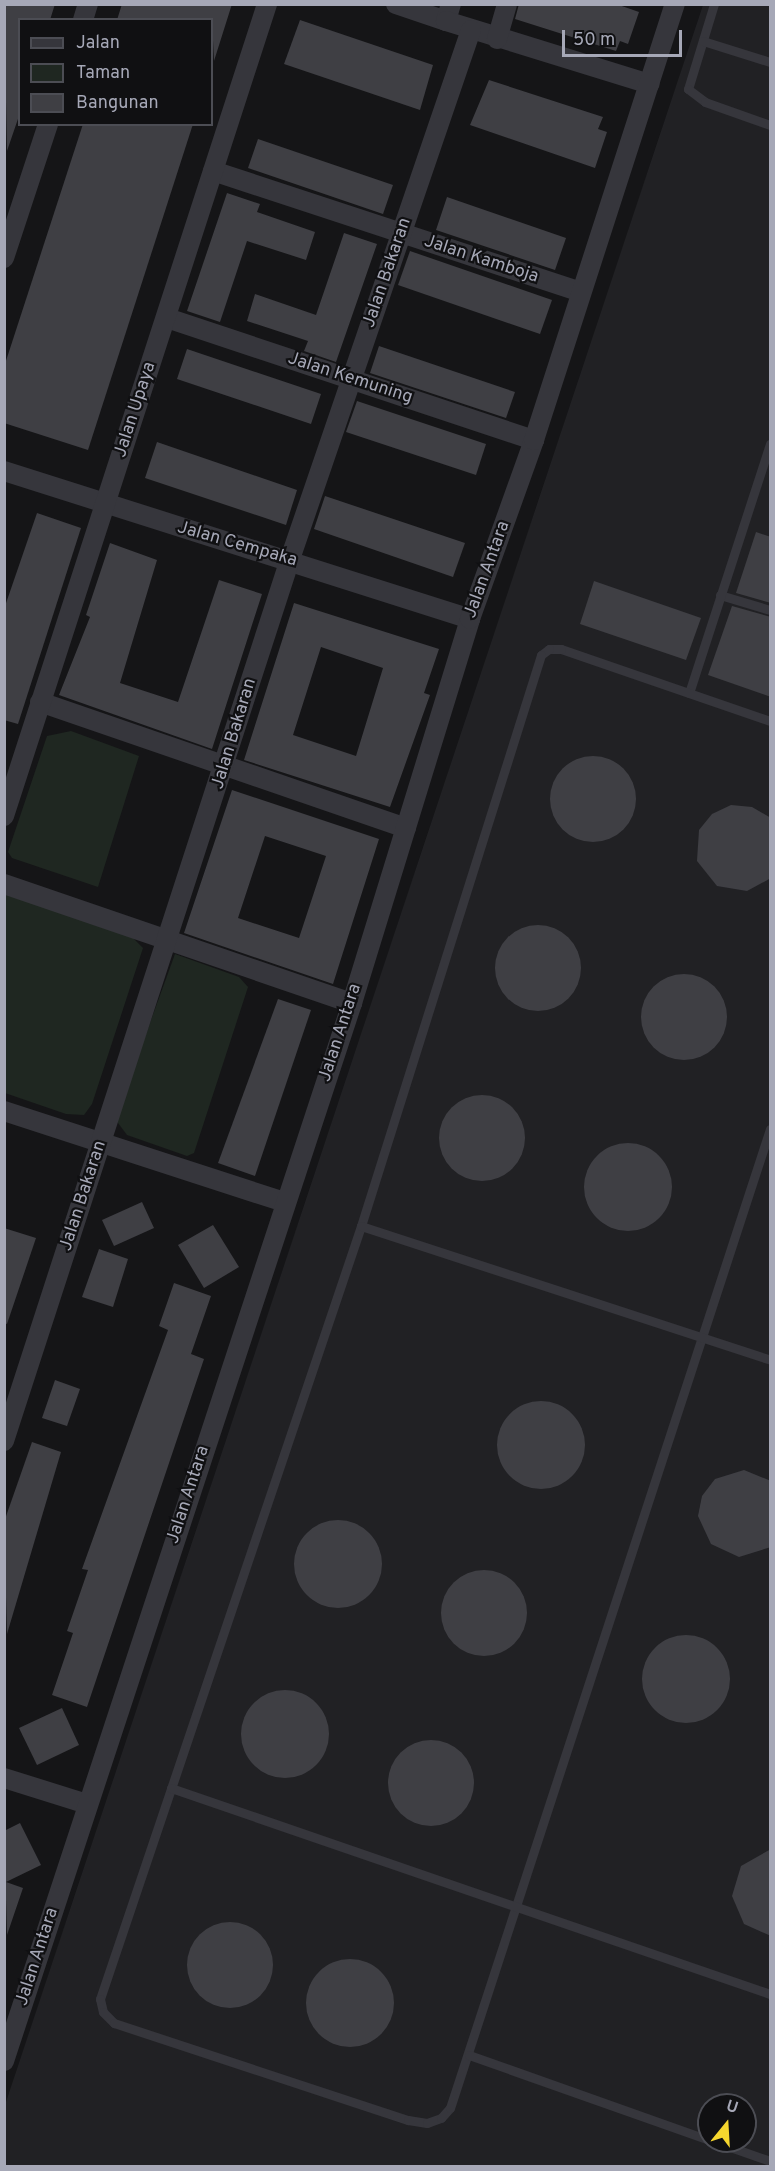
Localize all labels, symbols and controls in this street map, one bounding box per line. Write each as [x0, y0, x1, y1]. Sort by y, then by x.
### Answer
legend [18, 18, 213, 126]
scale bar [565, 18, 685, 56]
text: 50 m [573, 29, 615, 52]
text: Jalan [76, 32, 120, 55]
text: Taman [76, 62, 130, 85]
text: Bangunan [76, 92, 159, 115]
street label: Jalan Bakaran [359, 215, 417, 331]
street label: Jalan Kamboja [421, 231, 541, 289]
street label: Jalan Kemuning [285, 349, 415, 409]
street label: Jalan Upaya [110, 360, 162, 460]
street label: Jalan Cempaka [175, 518, 299, 572]
street label: Jalan Antara [460, 518, 516, 622]
street label: Jalan Bakaran [208, 676, 262, 792]
street label: Jalan Antara [315, 981, 367, 1085]
street label: Jalan Bakaran [56, 1138, 112, 1254]
street label: Jalan Antara [163, 1443, 215, 1547]
street label: Jalan Antara [12, 1905, 64, 2009]
north arrow [697, 2093, 757, 2153]
text: U [723, 2097, 740, 2119]

